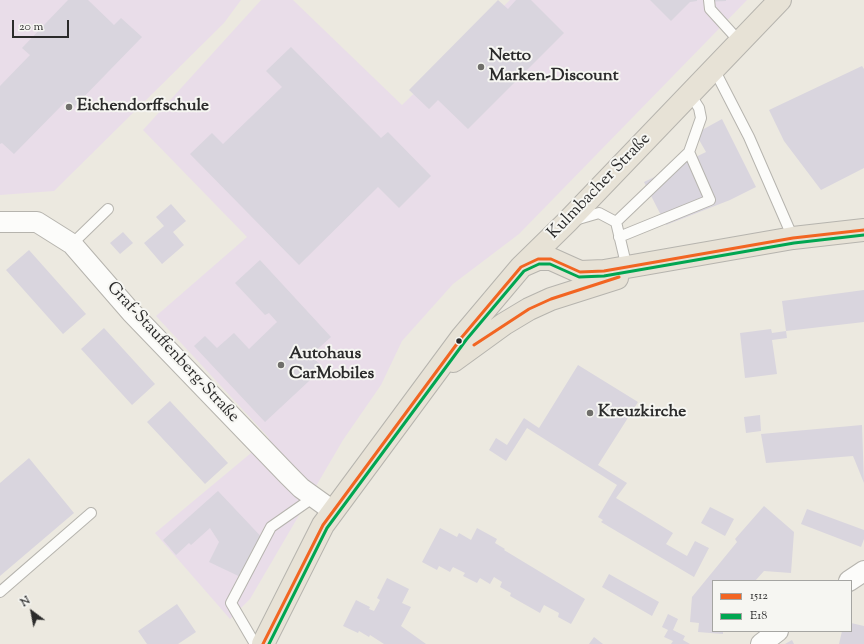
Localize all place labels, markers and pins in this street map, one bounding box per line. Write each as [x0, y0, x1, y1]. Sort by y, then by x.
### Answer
place label: Netto Marken-Discount [489, 47, 618, 87]
marker: Netto Marken-Discount [476, 62, 486, 72]
place label: Eichendorffschule [77, 97, 209, 117]
marker: Eichendorffschule [64, 102, 74, 112]
unlabelled marker [454, 336, 464, 346]
place label: Autohaus CarMobiles [289, 345, 374, 385]
marker: Autohaus CarMobiles [276, 360, 286, 370]
place label: Kreuzkirche [598, 403, 686, 423]
marker: Kreuzkirche [585, 408, 595, 418]

